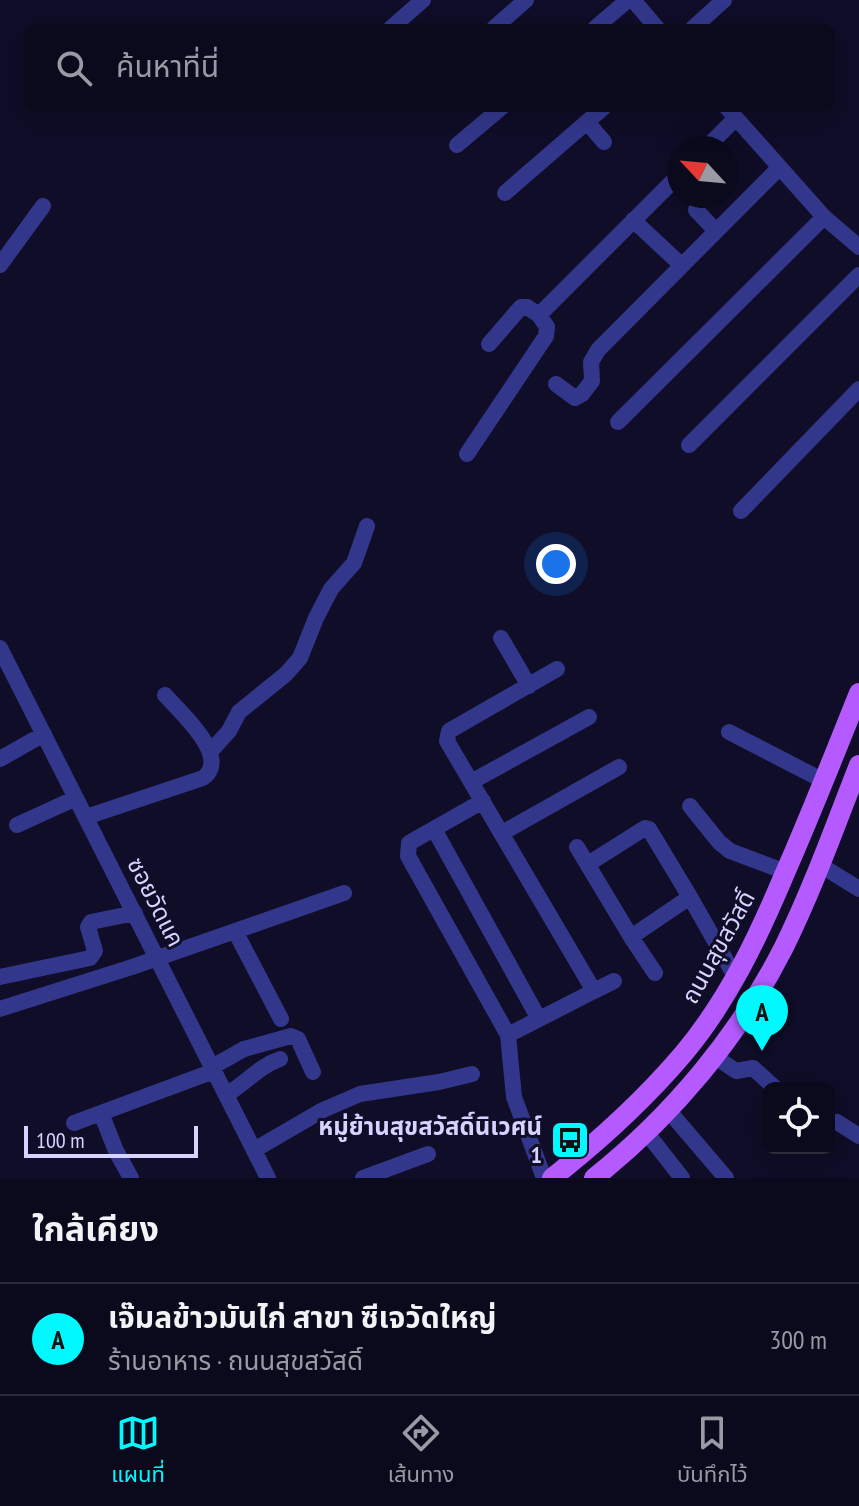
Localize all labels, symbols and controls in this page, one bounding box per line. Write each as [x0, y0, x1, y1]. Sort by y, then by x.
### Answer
search box [24, 24, 835, 112]
icon: search [52, 46, 96, 90]
text: ค้นหาที่นี่ [116, 46, 219, 85]
north arrow [667, 136, 739, 208]
your location [536, 544, 576, 584]
street label: ซอยวัดแค [120, 852, 192, 952]
street label: ถนนสุขสวัสดิ์ [674, 885, 762, 1009]
pin: A [736, 985, 788, 1051]
map controls [763, 1082, 835, 1154]
button: locate [763, 1082, 835, 1154]
place label: หมู่ย้านสุขสวัสดิ์นิเวศน์ 1 [318, 1111, 542, 1170]
bus stop icon: หมู่ย้านสุขสวัสดิ์นิเวศน์ 1 [549, 1119, 591, 1161]
scale bar [24, 1122, 198, 1158]
text: 100 m [36, 1126, 85, 1154]
text: ใกล้เคียง [32, 1206, 159, 1250]
text: เจ๊มลข้าวมันไก่ สาขา ซีเจวัดใหญ่ [108, 1297, 497, 1336]
text: A [51, 1323, 65, 1356]
text: 300 m [769, 1323, 827, 1356]
text: ร้านอาหาร · ถนนสุขสวัสดิ์ [108, 1344, 363, 1377]
tab: แผนที่ [111, 1411, 165, 1492]
tab: เส้นทาง [388, 1411, 454, 1492]
tab: บันทึกไว้ [677, 1411, 748, 1492]

